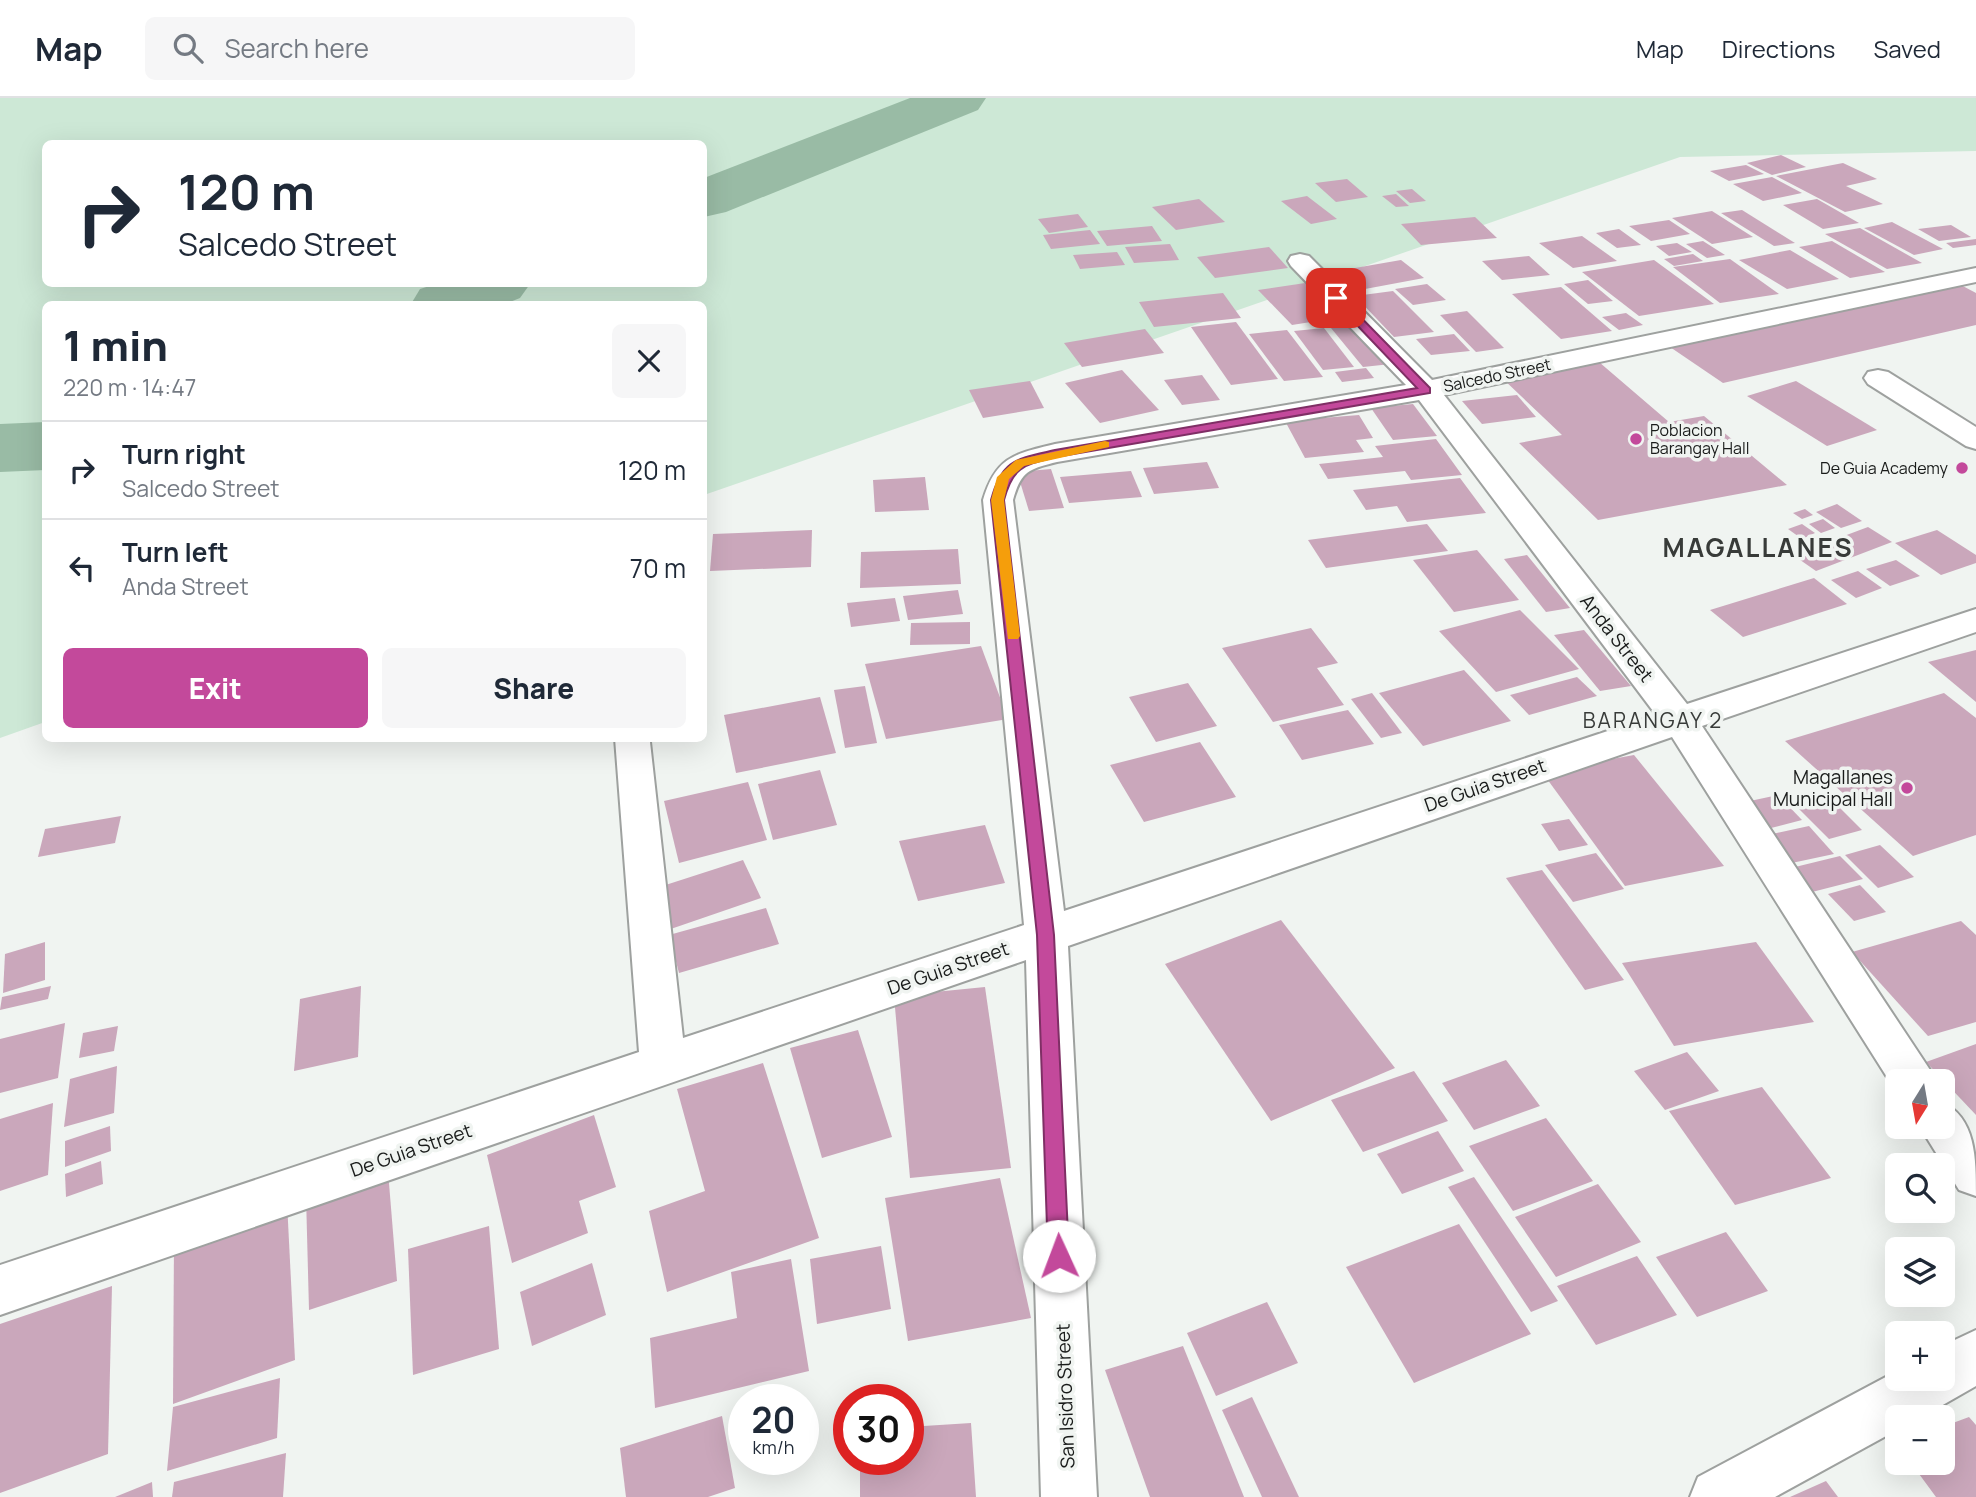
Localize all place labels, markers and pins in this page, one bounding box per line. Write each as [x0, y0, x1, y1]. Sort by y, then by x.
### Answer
pin [1306, 268, 1366, 328]
place label: Poblacion Barangay Hall [1650, 419, 1749, 459]
marker: Poblacion Barangay Hall [1628, 431, 1644, 447]
place label: De Guia Academy [1820, 457, 1949, 479]
marker: De Guia Academy [1954, 460, 1970, 476]
place label: Magallanes Municipal Hall [1773, 764, 1893, 812]
marker: Magallanes Municipal Hall [1899, 780, 1915, 796]

